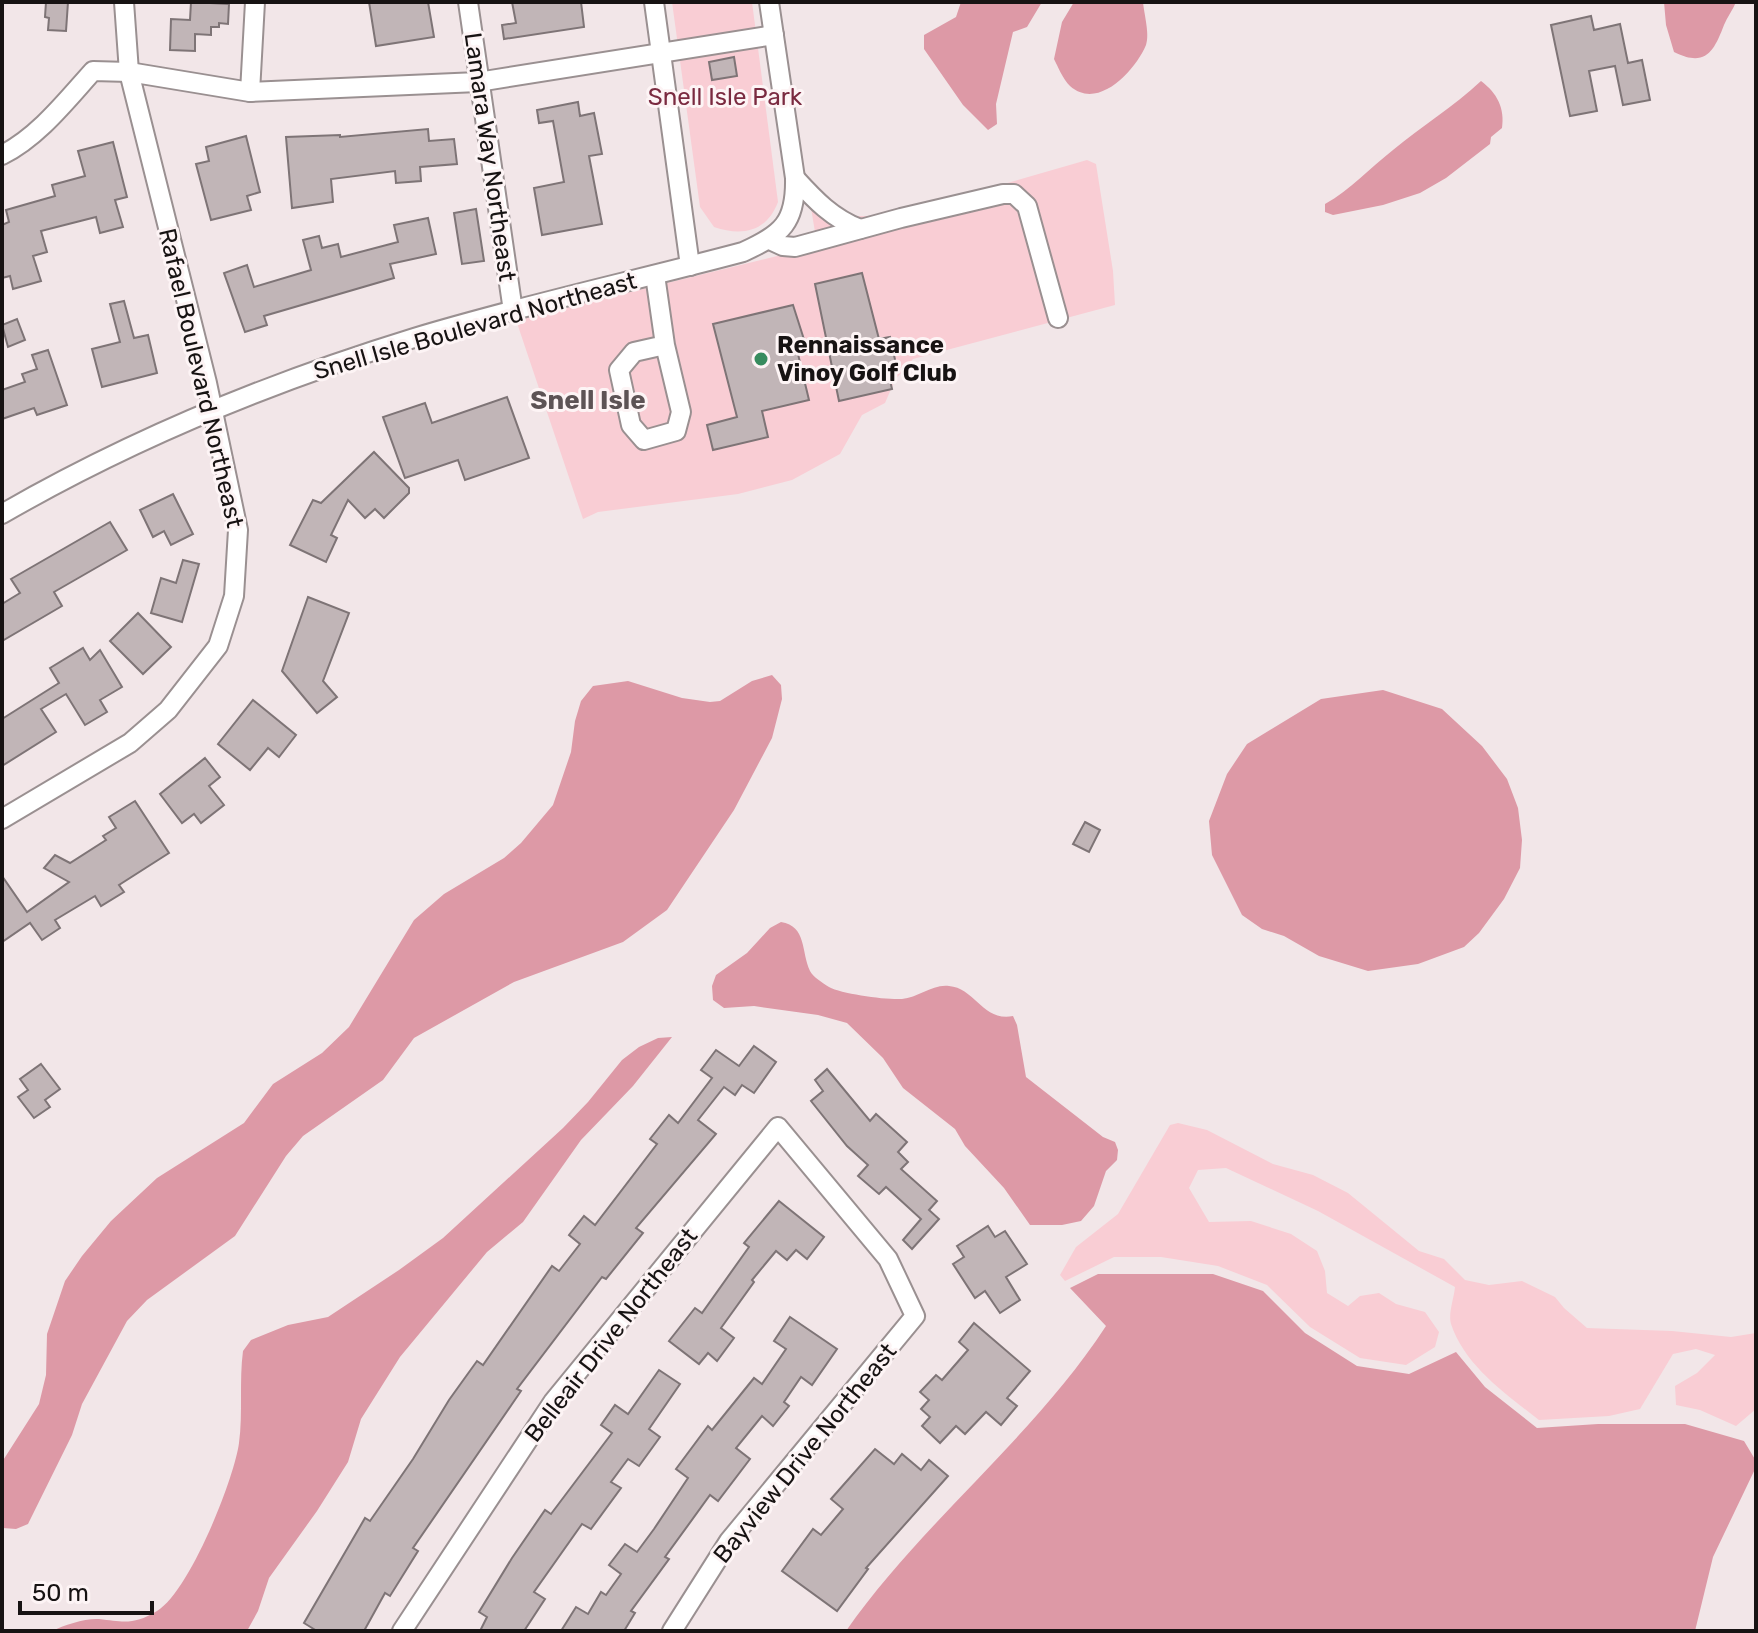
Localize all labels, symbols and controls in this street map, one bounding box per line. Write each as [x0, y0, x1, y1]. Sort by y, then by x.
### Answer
street label: Lamara Way Northeast [459, 31, 521, 283]
park label: Snell Isle Park [648, 83, 803, 111]
street label: Rafael Boulevard Northeast [153, 226, 249, 530]
street label: Snell Isle Boulevard Northeast [310, 266, 640, 386]
place label: Rennaissance Vinoy Golf Club [777, 331, 957, 387]
marker: Rennaissance Vinoy Golf Club [752, 350, 770, 368]
district label: Snell Isle [530, 385, 646, 416]
street label: Belleair Drive Northeast [519, 1223, 703, 1447]
street label: Bayview Drive Northeast [708, 1338, 902, 1568]
scale bar [20, 1565, 152, 1615]
text: 50 m [32, 1579, 89, 1607]

